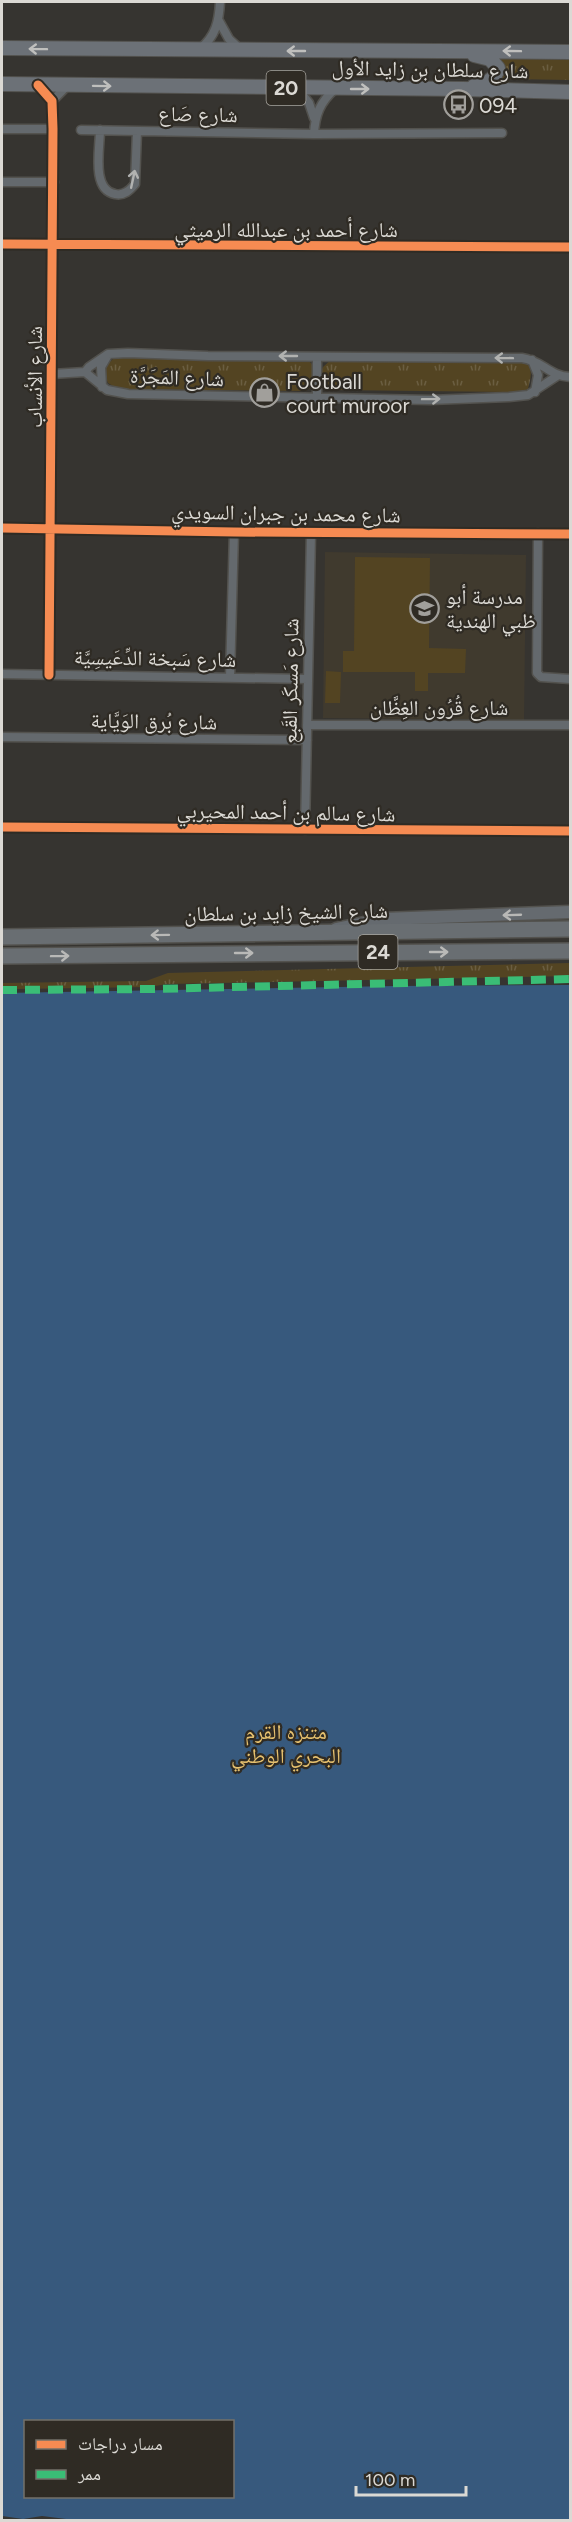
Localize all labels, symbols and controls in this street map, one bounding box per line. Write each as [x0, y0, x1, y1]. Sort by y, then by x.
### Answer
one-way arrow [29, 43, 49, 55]
one-way arrow [287, 45, 307, 57]
one-way arrow [503, 45, 523, 57]
street label: شارع سلطان بن زايد الأول [331, 55, 529, 84]
road number: 20 [266, 71, 306, 105]
one-way arrow [91, 80, 111, 92]
one-way arrow [349, 83, 369, 95]
bus stop icon: 094 [442, 89, 474, 121]
place label: 094 [479, 93, 517, 118]
street label: شارع صَاع [158, 101, 238, 128]
one-way arrow [128, 170, 140, 189]
street label: شارع أحمد بن عبدالله الرميثي [174, 217, 398, 246]
street label: شارع الأنساب [22, 326, 48, 428]
one-way arrow [278, 351, 298, 362]
one-way arrow [494, 352, 514, 364]
street label: شارع المَجَرَّة [129, 363, 225, 392]
place label: Football court muroor [286, 369, 410, 418]
shop icon: Football court muroor [249, 377, 281, 409]
one-way arrow [420, 394, 440, 405]
street label: شارع محمد بن جبران السويدي [171, 498, 401, 532]
place label: مدرسة أبو ظبي الهندية [446, 584, 536, 637]
school or university icon: مدرسة أبو ظبي الهندية [409, 592, 441, 624]
street label: شارع مَسكَر القَبع [276, 618, 305, 744]
street label: شارع سَبخة الدِّعَيسِيَّة [74, 644, 236, 673]
street label: شارع قُرُون الغِظَّان [370, 695, 508, 721]
street label: شارع بُرق الوَيَّاية [90, 707, 218, 736]
street label: شارع سالم بن أحمد المحيربي [176, 798, 396, 831]
street label: شارع الشيخ زايد بن سلطان [184, 898, 388, 927]
one-way arrow [503, 909, 523, 921]
one-way arrow [151, 929, 171, 940]
road number: 24 [358, 935, 398, 969]
one-way arrow [429, 946, 449, 958]
one-way arrow [234, 947, 254, 959]
one-way arrow [49, 950, 69, 961]
park label: متنزه القرم البحري الوطني [231, 1719, 341, 1772]
legend [24, 2420, 234, 2498]
text: مسار دراجات [78, 2433, 163, 2455]
scale bar [356, 2459, 466, 2497]
text: ممر [77, 2463, 101, 2485]
text: 100 m [365, 2469, 415, 2491]

